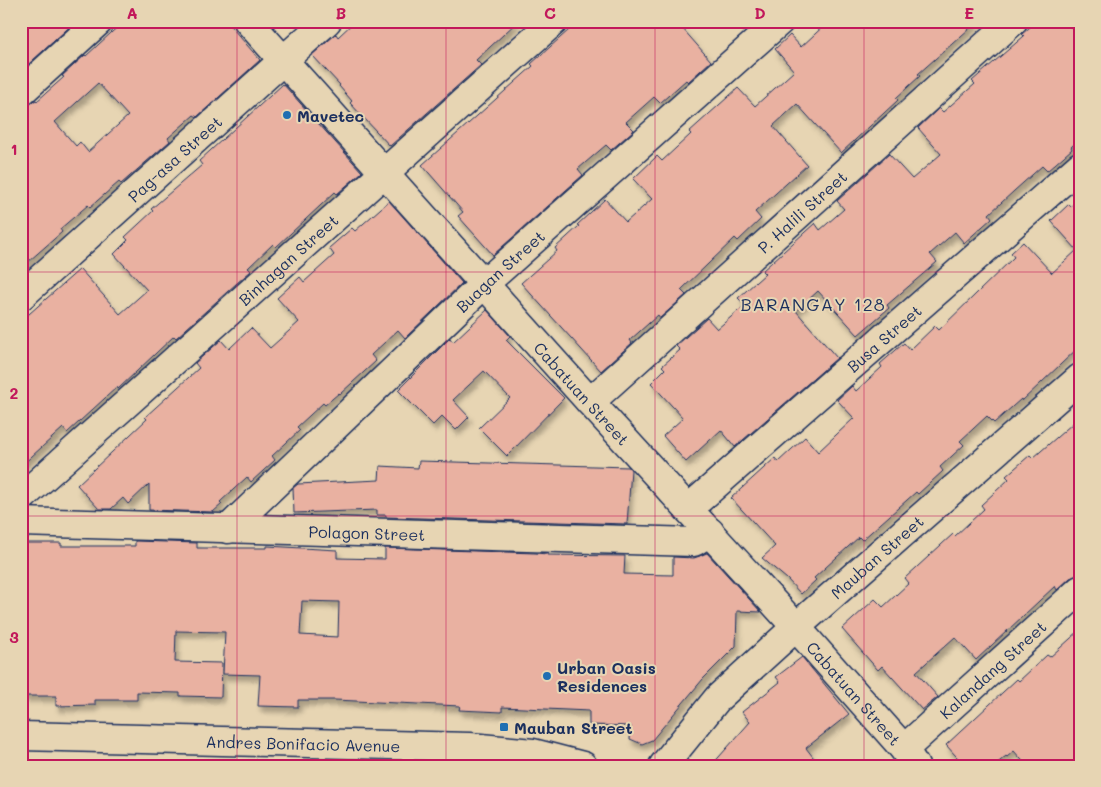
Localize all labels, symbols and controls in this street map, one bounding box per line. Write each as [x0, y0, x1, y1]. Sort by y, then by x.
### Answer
text: A [126, 2, 138, 23]
text: B [336, 2, 346, 23]
text: C [544, 2, 556, 23]
text: D [754, 2, 766, 23]
text: E [964, 2, 974, 23]
place label: Mavetec [297, 105, 364, 126]
marker: Mavetec [281, 109, 293, 121]
street label: Pag-asa Street [123, 111, 226, 206]
text: 1 [10, 138, 18, 159]
street label: P. Halili Street [753, 166, 851, 257]
street label: Binhagan Street [233, 209, 342, 309]
street label: Buagan Street [451, 225, 549, 316]
district label: BARANGAY 128 [740, 292, 886, 316]
street label: Busa Street [842, 299, 925, 376]
street label: Cabatuan Street [530, 337, 634, 449]
text: 2 [10, 382, 19, 403]
street label: Mauban Street [826, 510, 927, 603]
street label: Polagon Street [308, 520, 426, 545]
street label: Kalandang Street [934, 616, 1050, 723]
text: 3 [9, 626, 19, 647]
street label: Cabatuan Street [803, 636, 906, 749]
place label: Urban Oasis Residences [557, 657, 656, 696]
marker: Urban Oasis Residences [541, 670, 553, 682]
place label: Mauban Street [514, 717, 633, 738]
marker: Mauban Street [498, 721, 510, 733]
street label: Andres Bonifacio Avenue [205, 730, 401, 756]

